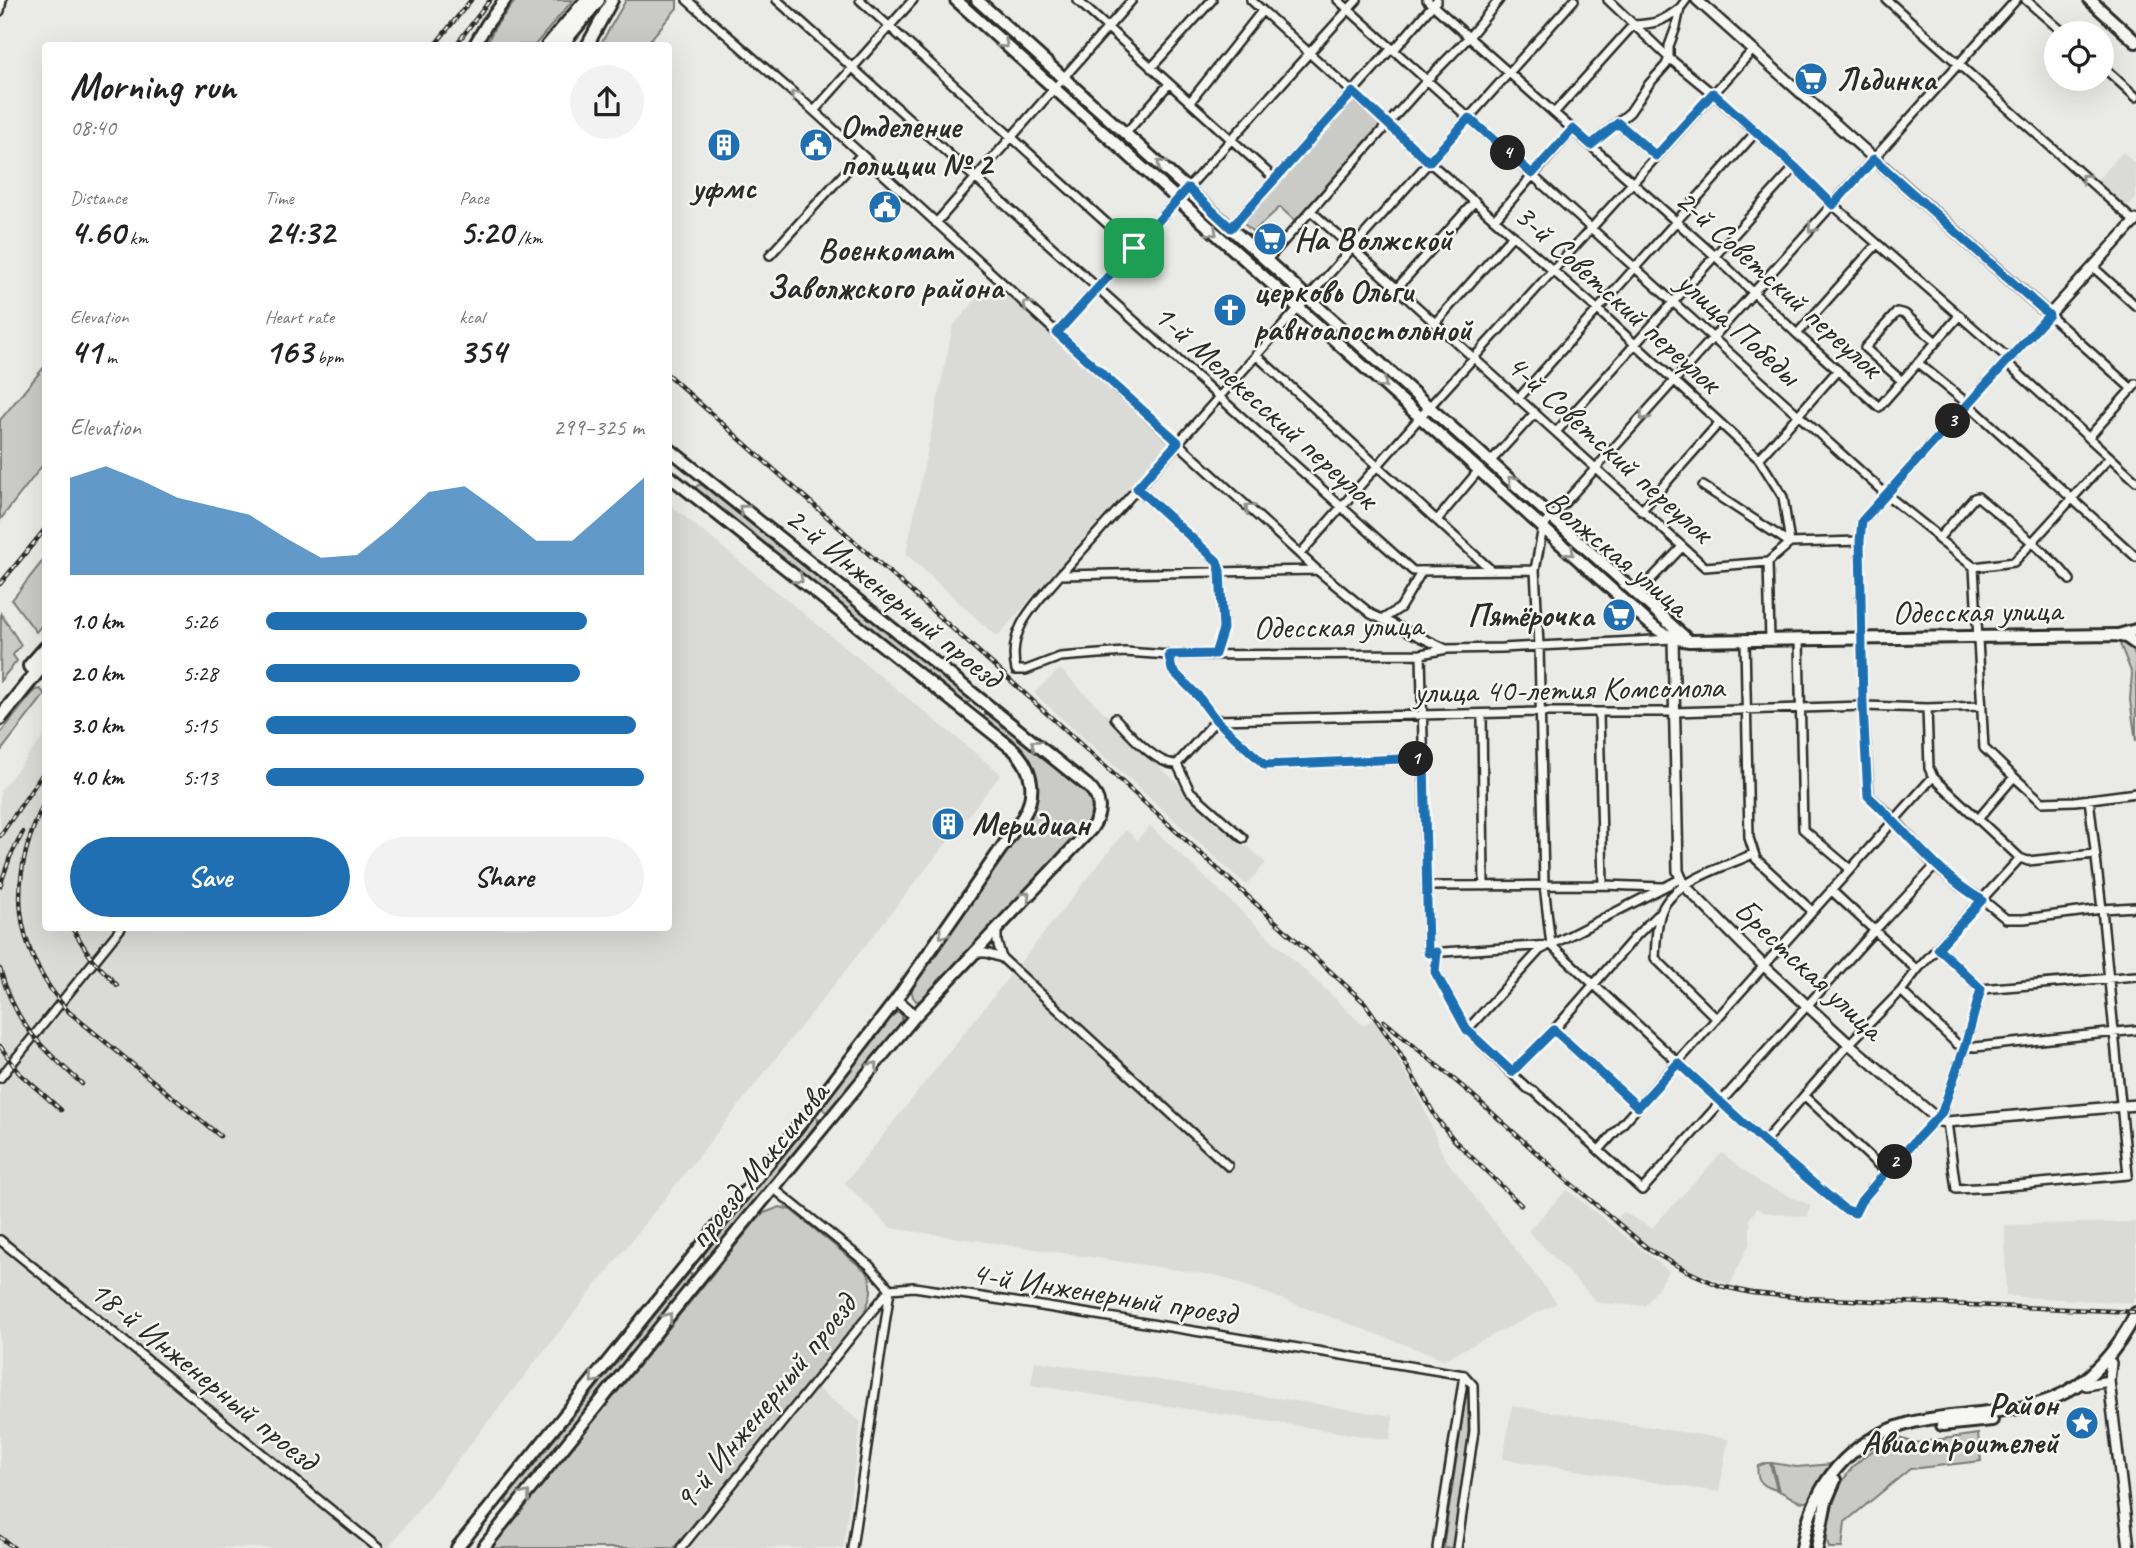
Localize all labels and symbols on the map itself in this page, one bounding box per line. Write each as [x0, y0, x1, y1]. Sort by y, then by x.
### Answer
one-way arrow [996, 36, 1009, 49]
place label: Льдинка [1836, 58, 1938, 100]
supermarket icon: Льдинка [1792, 60, 1830, 98]
one-way arrow [790, 91, 803, 103]
place label: Отделение полиции № 2 [840, 105, 995, 185]
building icon: уфмс [705, 126, 743, 164]
public building icon: Отделение полиции № 2 [797, 126, 835, 164]
pin: 4 [1490, 136, 1526, 170]
one-way arrow [1156, 160, 1169, 172]
place label: уфмс [689, 166, 757, 208]
one-way arrow [2080, 174, 2093, 186]
street label: 2-й Советский переулок [1667, 179, 1893, 389]
public building icon: Военкомат Заволжского района [866, 188, 904, 226]
street label: 3-й Советский переулок [1506, 194, 1732, 404]
pin [1104, 218, 1164, 278]
place label: На Волжской [1294, 218, 1454, 260]
supermarket icon: На Волжской [1251, 220, 1289, 258]
one-way arrow [1808, 220, 1820, 233]
one-way arrow [1205, 224, 1218, 236]
place label: Военкомат Заволжского района [767, 228, 1006, 308]
street label: улица Победы [1667, 260, 1812, 396]
place label: церковь Ольги равноапостольной [1254, 270, 1474, 350]
church icon: церковь Ольги равноапостольной [1211, 291, 1249, 329]
street label: 1-й Мелекесский переулок [1145, 294, 1389, 520]
one-way arrow [1022, 301, 1035, 314]
street label: 4-й Советский переулок [1498, 344, 1724, 554]
one-way arrow [1375, 376, 1388, 388]
pin: 3 [1936, 404, 1970, 438]
one-way arrow [1640, 407, 1652, 420]
one-way arrow [1507, 476, 1520, 488]
street label: Волжская улица [1536, 480, 1700, 627]
street label: 2-й Инженерный проезд [777, 497, 1014, 700]
one-way arrow [1244, 503, 1257, 516]
one-way arrow [739, 505, 752, 517]
one-way arrow [1562, 544, 1575, 556]
one-way arrow [791, 570, 803, 583]
street label: Одесская улица [1892, 588, 2065, 633]
place label: Пятёрочка [1468, 594, 1596, 636]
supermarket icon: Пятёрочка [1600, 596, 1638, 634]
street label: Одесская улица [1253, 603, 1426, 648]
street label: улица 40-летия Комсомола [1411, 665, 1727, 713]
one-way arrow [1030, 739, 1043, 752]
pin: 1 [1398, 742, 1434, 776]
place label: Меридиан [972, 803, 1092, 845]
building icon: Меридиан [929, 805, 967, 843]
street label: Брестская улица [1725, 889, 1895, 1051]
one-way arrow [1018, 892, 1031, 905]
one-way arrow [939, 926, 951, 939]
one-way arrow [866, 1061, 878, 1074]
street label: проезд Максимова [678, 1071, 840, 1257]
pin: 2 [1878, 1144, 1912, 1180]
street label: 4-й Инженерный проезд [969, 1251, 1243, 1335]
street label: 18-й Инженерный проезд [81, 1270, 329, 1482]
street label: 9-й Инженерный проезд [665, 1282, 868, 1519]
one-way arrow [659, 1313, 672, 1325]
one-way arrow [590, 1370, 602, 1383]
place label: Район Авиастроителей [1862, 1383, 2060, 1463]
place icon: Район Авиастроителей [2063, 1404, 2101, 1442]
one-way arrow [517, 1490, 530, 1502]

